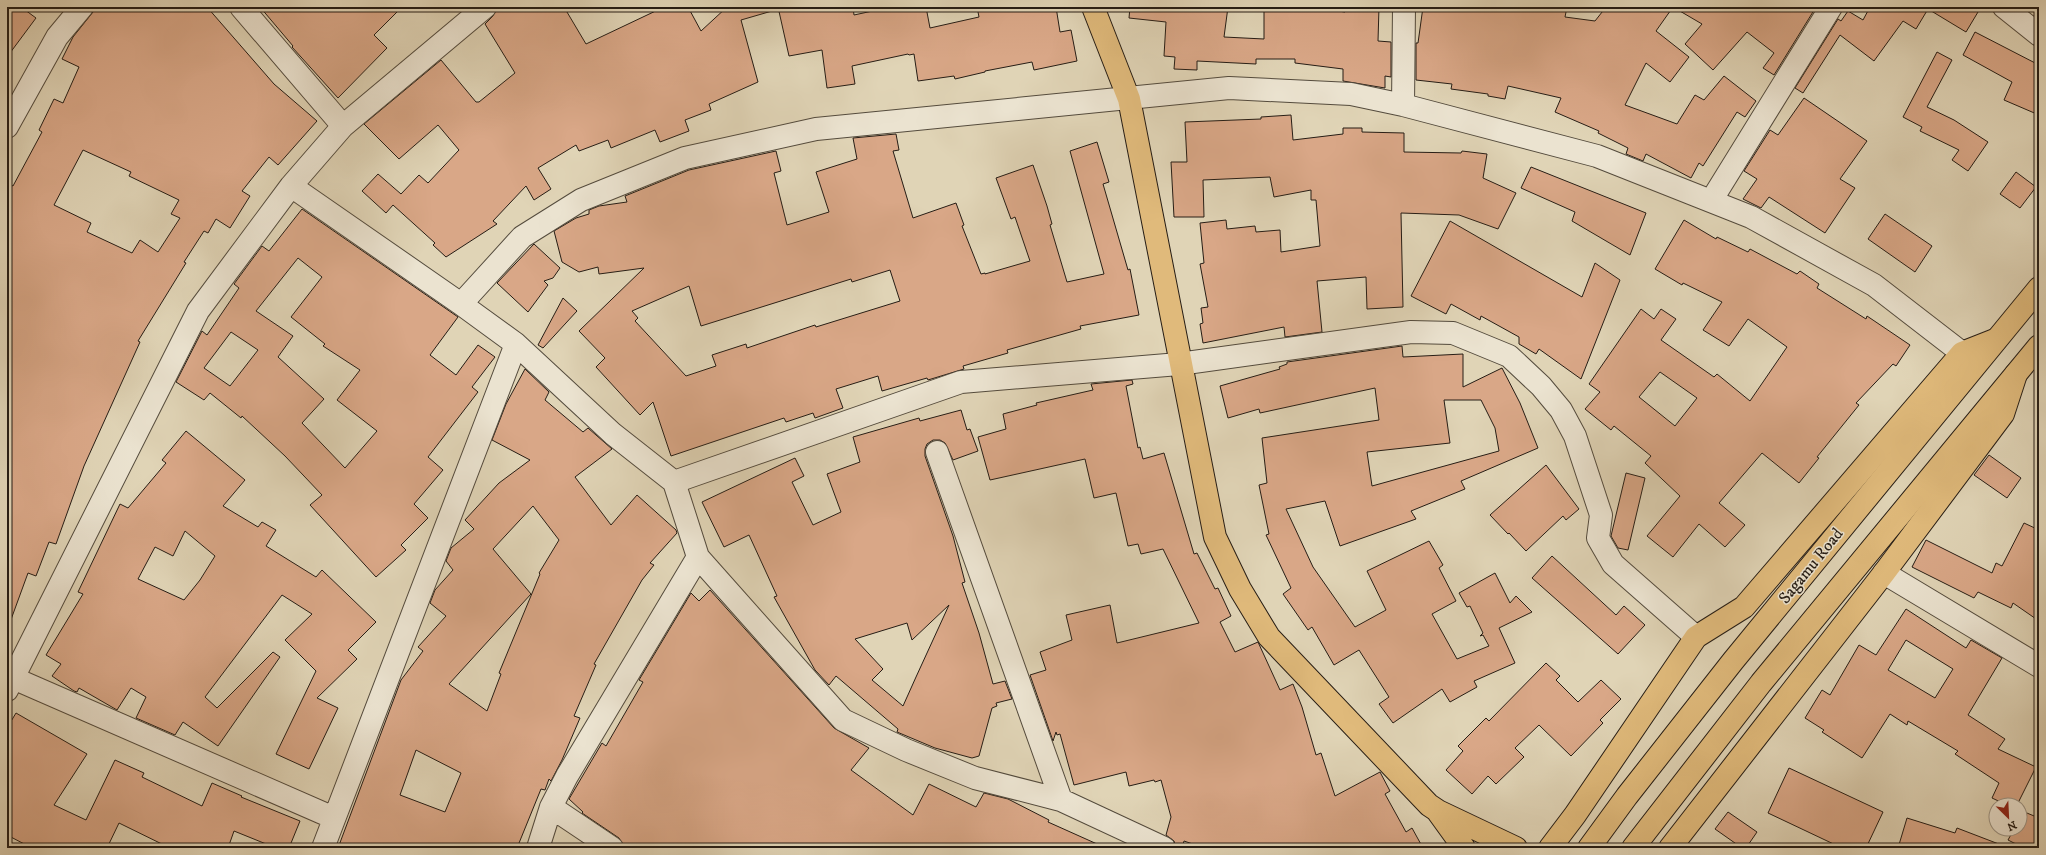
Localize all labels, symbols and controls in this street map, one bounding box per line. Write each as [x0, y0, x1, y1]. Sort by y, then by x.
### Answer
street label: Sagamu Road [1774, 523, 1849, 608]
north arrow [1988, 797, 2028, 837]
text: N [2005, 817, 2019, 833]

